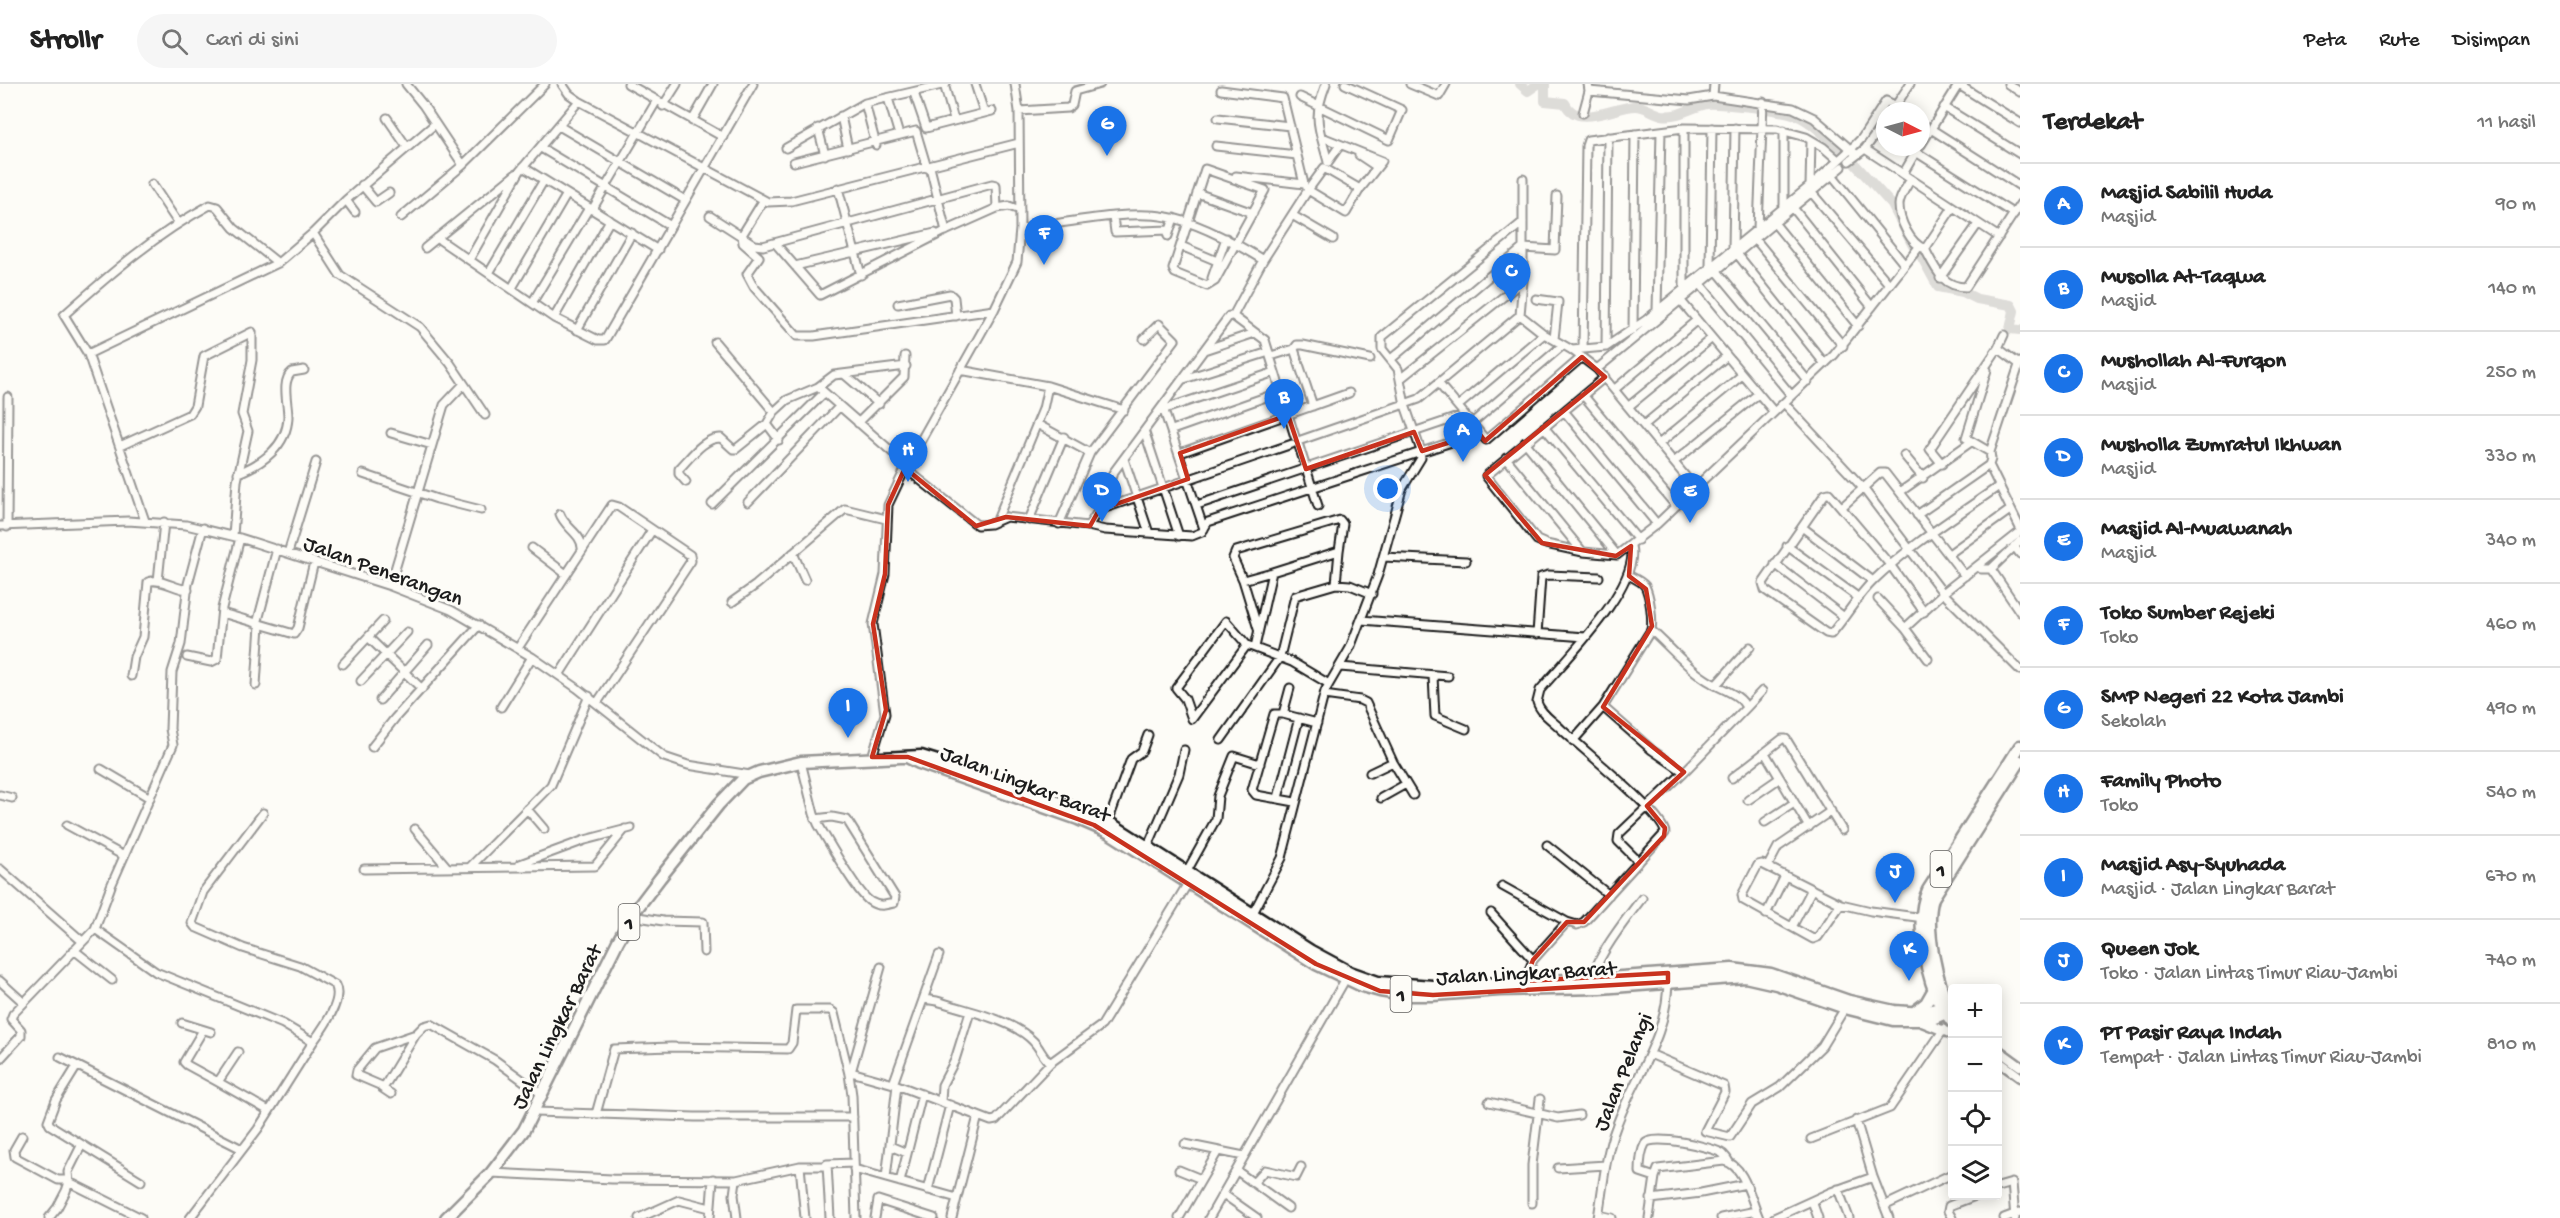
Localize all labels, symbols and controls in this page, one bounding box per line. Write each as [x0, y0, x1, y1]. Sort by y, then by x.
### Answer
search box [137, 14, 557, 68]
text: Strollr [30, 25, 101, 58]
icon: search [158, 25, 191, 58]
text: Cari di sini [206, 28, 299, 54]
text: Peta [2304, 29, 2346, 54]
text: Rute [2379, 29, 2420, 54]
text: Disimpan [2453, 29, 2530, 54]
north arrow [1876, 102, 1930, 156]
pin: G [1088, 106, 1126, 156]
text: Terdekat [2044, 108, 2142, 139]
text: 11 hasil [2477, 112, 2536, 135]
text: Masjid Sabilil Huda [2101, 181, 2272, 207]
text: A [2058, 194, 2069, 217]
text: 90 m [2496, 194, 2536, 217]
text: Masjid [2101, 207, 2155, 230]
pin: F [1024, 216, 1064, 265]
pin: C [1492, 254, 1530, 303]
text: Musolla At-Taqwa [2101, 265, 2265, 291]
text: B [2058, 278, 2069, 301]
text: 140 m [2488, 278, 2536, 301]
text: Masjid [2101, 291, 2155, 314]
text: Mushollah Al-Furqon [2101, 349, 2286, 375]
text: C [2058, 362, 2069, 385]
text: 250 m [2485, 362, 2536, 385]
text: Masjid [2101, 375, 2155, 398]
pin: B [1264, 380, 1304, 429]
pin: A [1444, 412, 1482, 462]
pin: H [888, 432, 928, 482]
text: Musholla Zumratul Ikhwan [2101, 433, 2341, 459]
text: D [2057, 446, 2070, 469]
text: 330 m [2485, 446, 2536, 469]
text: Masjid [2101, 459, 2155, 482]
pin: D [1082, 472, 1122, 522]
your location [1373, 474, 1402, 503]
pin: E [1670, 474, 1710, 523]
text: Masjid Al-Muawanah [2101, 517, 2292, 543]
text: E [2057, 530, 2070, 553]
text: 340 m [2486, 530, 2536, 553]
street label: Jalan Penerangan [299, 532, 466, 614]
text: Masjid [2101, 543, 2155, 566]
text: Toko Sumber Rejeki [2101, 601, 2275, 627]
text: F [2058, 614, 2069, 637]
text: 460 m [2486, 614, 2536, 637]
text: Toko [2101, 627, 2138, 650]
text: SMP Negeri 22 Kota Jambi [2101, 685, 2344, 711]
pin: I [828, 688, 868, 738]
text: G [2057, 698, 2070, 721]
text: 490 m [2486, 698, 2536, 721]
text: Sekolah [2101, 711, 2166, 734]
street label: Jalan Lingkar Barat [936, 741, 1115, 831]
text: Family Photo [2101, 769, 2222, 795]
text: H [2058, 782, 2069, 805]
text: 540 m [2486, 782, 2536, 805]
text: Toko [2101, 795, 2138, 818]
road number: 1 [1930, 851, 1952, 887]
text: Masjid Asy-Syuhada [2101, 853, 2285, 879]
pin: J [1876, 854, 1914, 903]
text: I [2061, 866, 2066, 889]
text: 670 m [2485, 866, 2536, 889]
text: Masjid · Jalan Lingkar Barat [2101, 879, 2334, 902]
road number: 1 [618, 904, 640, 940]
pin: K [1890, 932, 1928, 981]
text: Queen Jok [2101, 937, 2197, 963]
street label: Jalan Lingkar Barat [507, 939, 611, 1114]
text: J [2058, 950, 2069, 973]
text: 740 m [2486, 950, 2536, 973]
street label: Jalan Lingkar Barat [1436, 957, 1619, 993]
text: Toko · Jalan Lintas Timur Riau-Jambi [2101, 963, 2398, 986]
road number: 1 [1390, 976, 1412, 1012]
map controls [1948, 984, 2002, 1200]
button: + [1948, 984, 2002, 1038]
street label: Jalan Pelangi [1589, 1010, 1660, 1135]
text: PT Pasir Raya Indah [2101, 1021, 2282, 1047]
text: K [2058, 1034, 2069, 1057]
text: 810 m [2487, 1034, 2536, 1057]
button: − [1948, 1038, 2002, 1092]
text: Tempat · Jalan Lintas Timur Riau-Jambi [2101, 1047, 2422, 1070]
button: locate [1948, 1092, 2002, 1146]
button: layers [1948, 1146, 2002, 1200]

